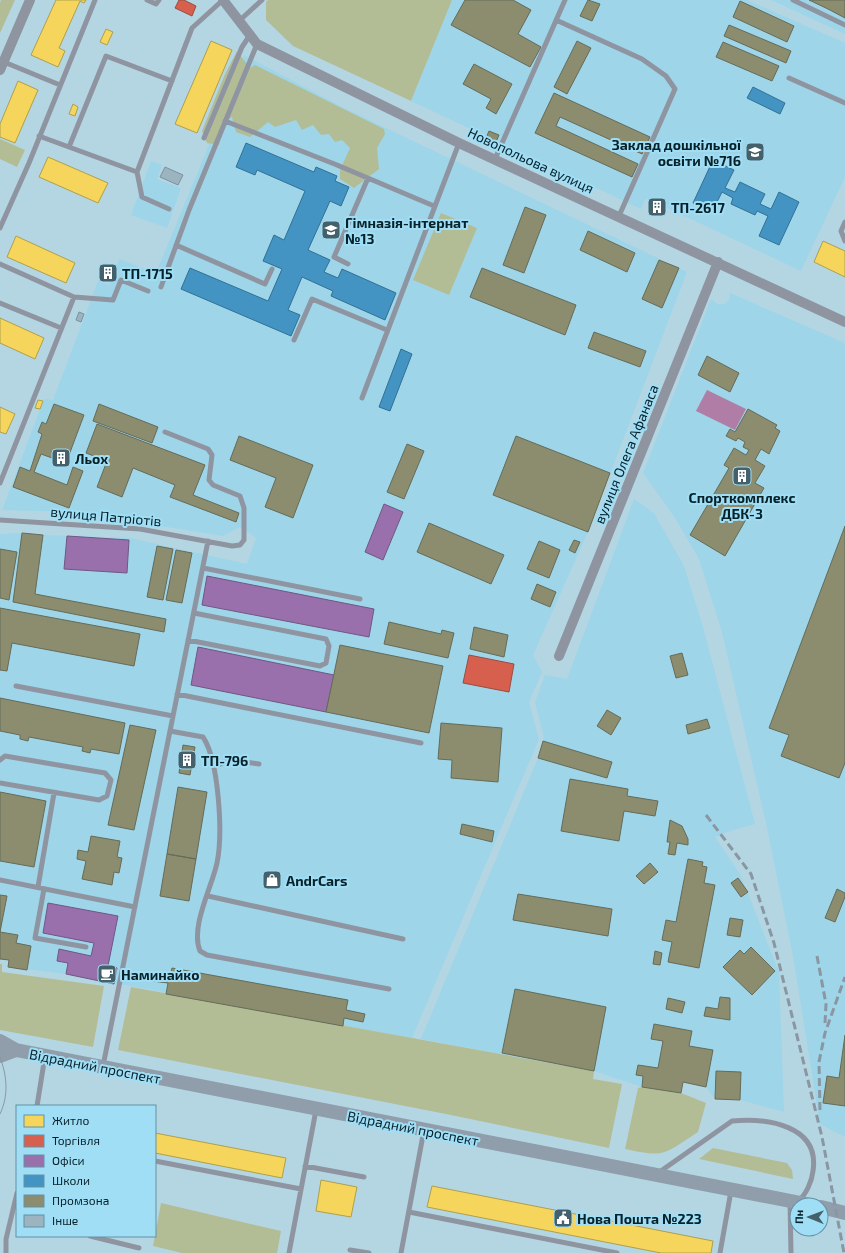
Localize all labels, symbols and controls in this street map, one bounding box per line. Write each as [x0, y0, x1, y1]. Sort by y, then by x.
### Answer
street label: Новопольова вулиця [465, 123, 597, 197]
place label: Заклад дошкільної освіти №716 [612, 136, 742, 169]
school or university icon: Заклад дошкільної освіти №716 [744, 141, 766, 163]
building icon: ТП-2617 [646, 196, 668, 218]
place label: ТП-2617 [671, 199, 725, 216]
place label: Гімназія-інтернат №13 [345, 214, 468, 247]
school or university icon: Гімназія-інтернат №13 [320, 219, 342, 241]
building icon: ТП-1715 [97, 262, 119, 284]
place label: ТП-1715 [122, 265, 173, 282]
street label: вулиця Олега Афанаса [590, 382, 662, 526]
building icon: Льох [50, 447, 72, 469]
place label: Льох [75, 450, 108, 467]
building icon: Спорткомплекс ДБК-3 [731, 465, 753, 487]
place label: Спорткомплекс ДБК-3 [688, 489, 796, 522]
street label: вулиця Патріотів [50, 503, 162, 529]
building icon: ТП-796 [176, 749, 198, 771]
place label: ТП-796 [201, 752, 248, 769]
shop icon: AndrCars [261, 869, 283, 891]
place label: AndrCars [286, 872, 348, 889]
cafe icon: Наминайко [96, 963, 118, 985]
place label: Наминайко [121, 966, 199, 983]
street label: Відрадний проспект [28, 1045, 162, 1087]
legend [16, 1105, 156, 1237]
street label: Відрадний проспект [346, 1107, 480, 1149]
text: Житло [52, 1113, 90, 1127]
text: Торгівля [52, 1133, 100, 1147]
text: Офіси [52, 1153, 85, 1167]
text: Школи [52, 1173, 90, 1187]
text: Промзона [52, 1193, 109, 1207]
north arrow [789, 1197, 829, 1237]
public building icon: Нова Пошта №223 [552, 1207, 574, 1229]
place label: Нова Пошта №223 [577, 1210, 702, 1227]
text: Пн [792, 1210, 805, 1224]
text: Інше [52, 1213, 78, 1227]

